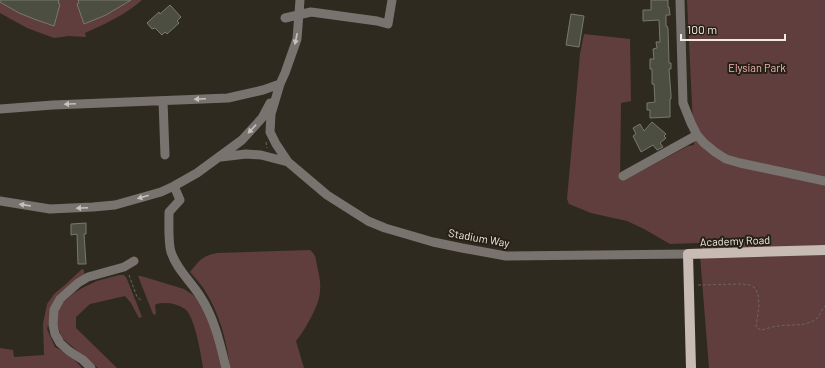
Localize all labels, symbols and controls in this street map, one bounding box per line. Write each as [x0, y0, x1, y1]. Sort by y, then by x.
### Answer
scale bar [681, 16, 785, 42]
text: 100 m [687, 22, 717, 36]
one-way arrow [292, 32, 298, 45]
park label: Elysian Park [728, 61, 786, 74]
one-way arrow [193, 96, 206, 102]
one-way arrow [64, 101, 76, 108]
one-way arrow [247, 124, 257, 134]
one-way arrow [137, 194, 149, 200]
one-way arrow [19, 202, 31, 208]
one-way arrow [76, 204, 88, 211]
street label: Stadium Way [448, 226, 511, 249]
street label: Academy Road [700, 233, 770, 248]

